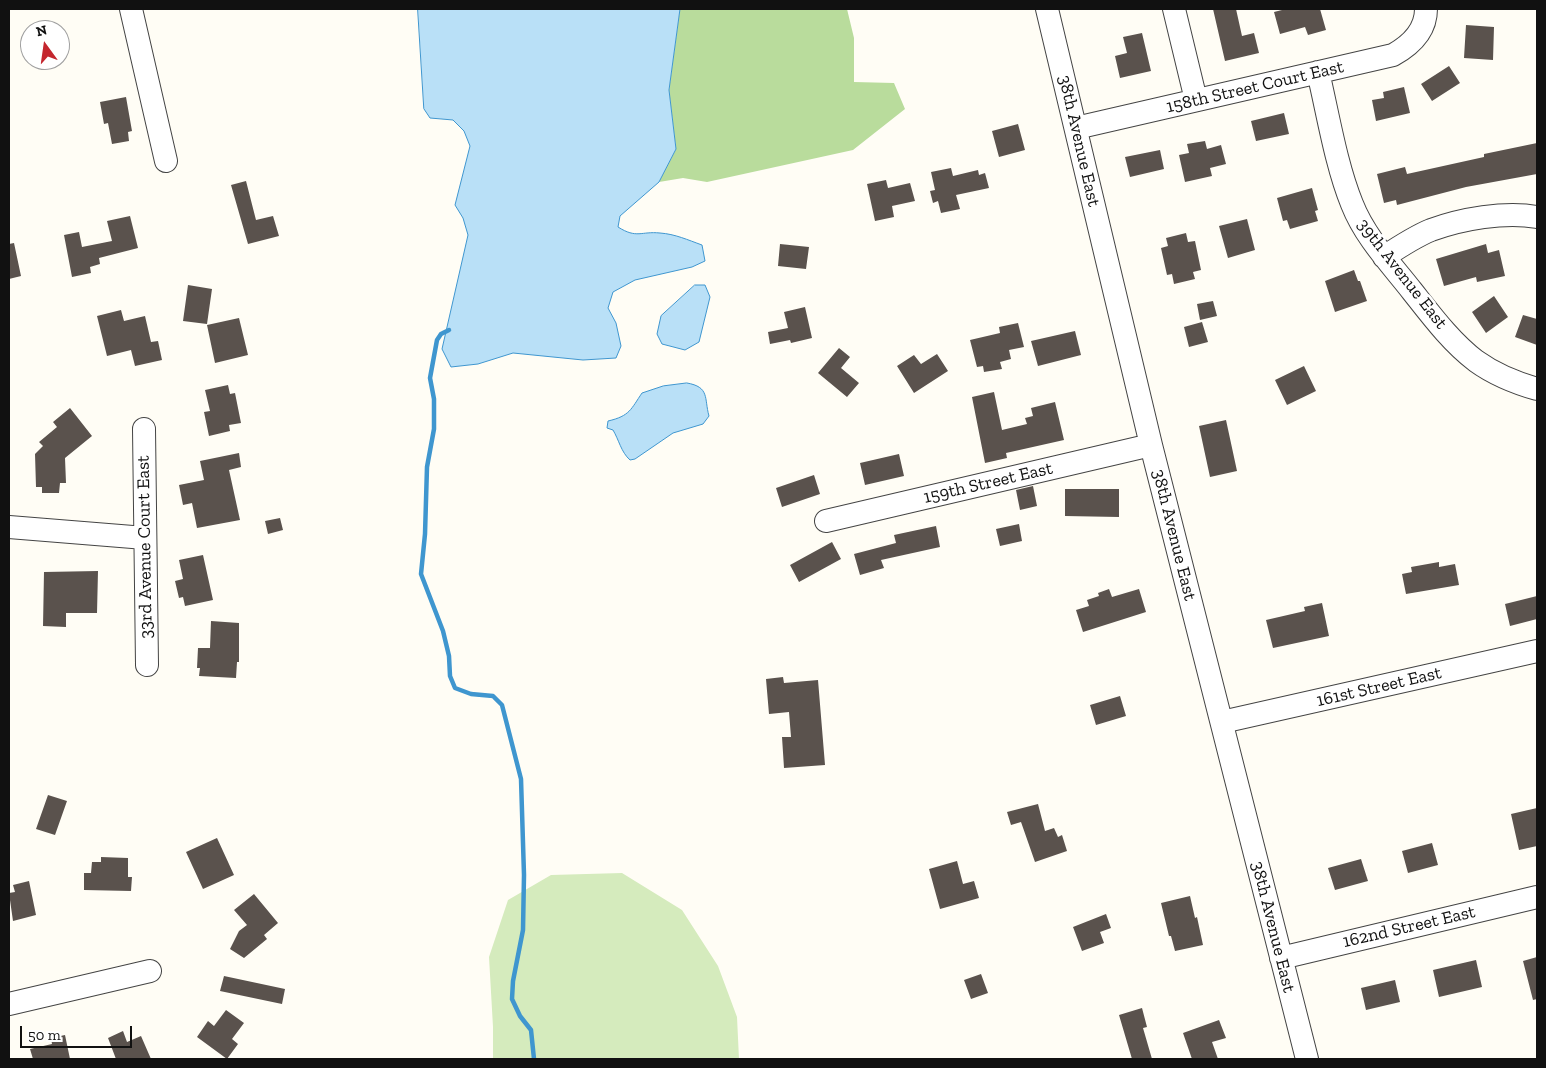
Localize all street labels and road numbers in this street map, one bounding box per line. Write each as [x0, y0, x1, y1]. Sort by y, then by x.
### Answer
street label: 158th Street Court East [1164, 56, 1346, 118]
street label: 38th Avenue East [1053, 73, 1105, 209]
street label: 39th Avenue East [1352, 214, 1452, 334]
street label: 33rd Avenue Court East [133, 455, 157, 639]
street label: 159th Street East [921, 458, 1055, 508]
street label: 38th Avenue East [1147, 467, 1201, 603]
street label: 161st Street East [1314, 662, 1444, 712]
street label: 38th Avenue East [1246, 859, 1300, 995]
street label: 162nd Street East [1341, 901, 1477, 953]

